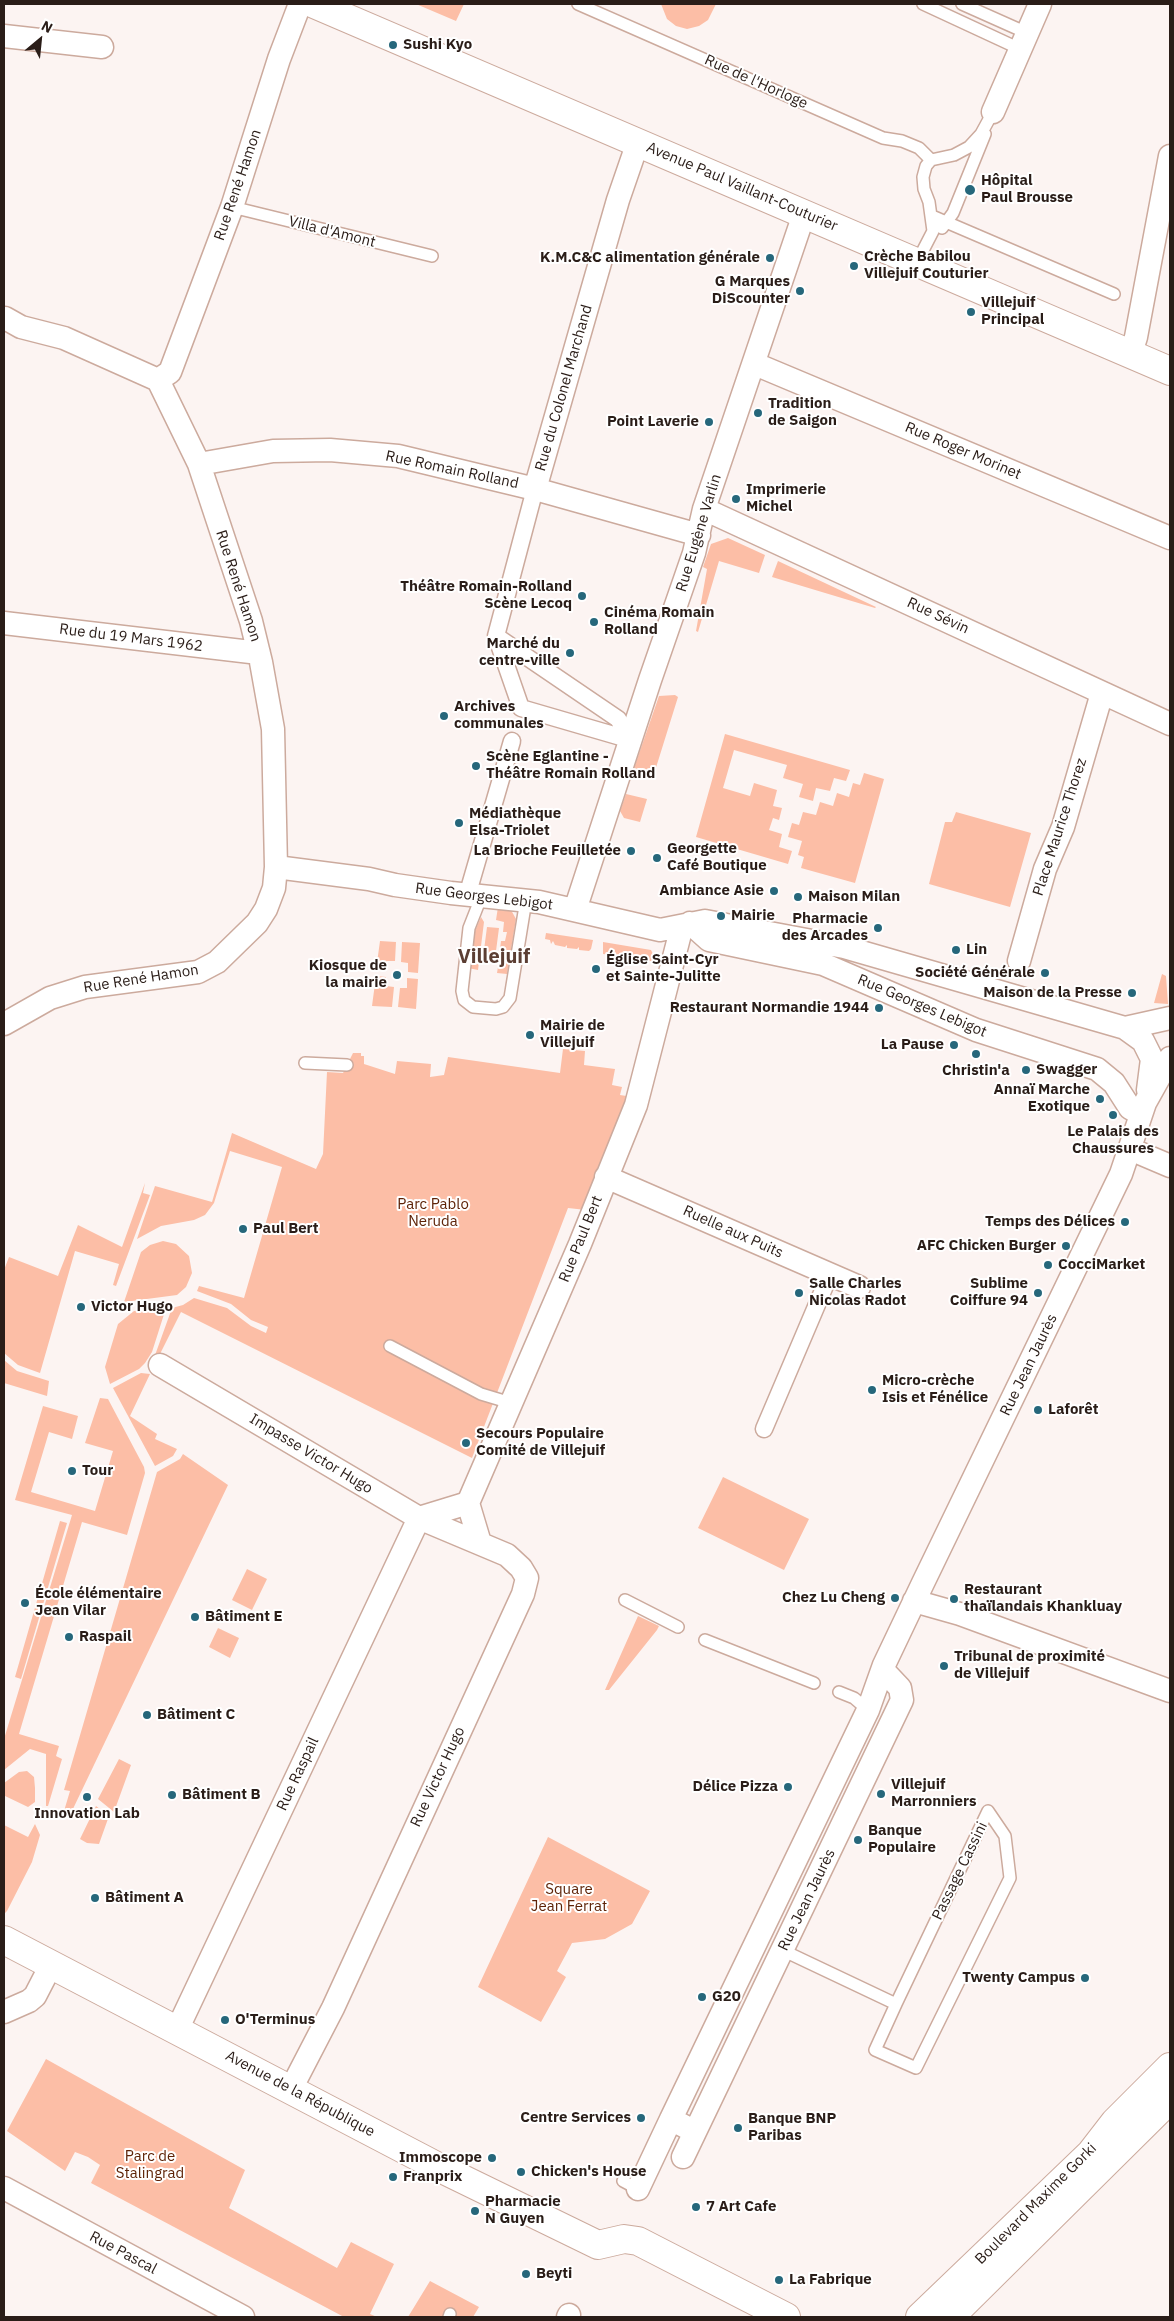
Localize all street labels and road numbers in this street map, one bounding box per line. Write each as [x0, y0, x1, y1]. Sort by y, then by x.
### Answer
street label: Rue de l'Horloge [702, 51, 810, 113]
street label: Rue René Hamon [211, 127, 265, 243]
street label: Avenue Paul Vaillant-Couturier [644, 138, 840, 236]
street label: Villa d'Amont [287, 213, 377, 251]
street label: Rue du Colonel Marchand [532, 303, 596, 473]
street label: Rue Roger Morinet [902, 418, 1024, 484]
street label: Rue Romain Rolland [384, 447, 520, 493]
street label: Rue Eugène Varlin [673, 472, 725, 594]
street label: Rue René Hamon [211, 528, 265, 644]
street label: Rue Sévin [904, 594, 972, 638]
street label: Rue du 19 Mars 1962 [58, 620, 204, 656]
street label: Place Maurice Thorez [1029, 756, 1091, 898]
street label: Rue Georges Lebigot [414, 880, 554, 914]
street label: Rue René Hamon [82, 961, 200, 997]
street label: Rue Georges Lebigot [855, 971, 989, 1041]
street label: Rue Paul Bert [555, 1193, 607, 1285]
street label: Ruelle aux Puits [680, 1202, 786, 1262]
street label: Rue Jean Jaurès [997, 1311, 1061, 1419]
street label: Impasse Victor Hugo [246, 1410, 376, 1498]
street label: Rue Victor Hugo [407, 1724, 469, 1830]
street label: Rue Raspail [273, 1734, 323, 1814]
street label: Passage Cassini [928, 1819, 992, 1923]
street label: Rue Jean Jaurès [775, 1846, 839, 1954]
street label: Avenue de la République [222, 2047, 378, 2141]
street label: Boulevard Maxime Gorki [972, 2140, 1100, 2268]
street label: Rue Pascal [86, 2228, 160, 2278]

